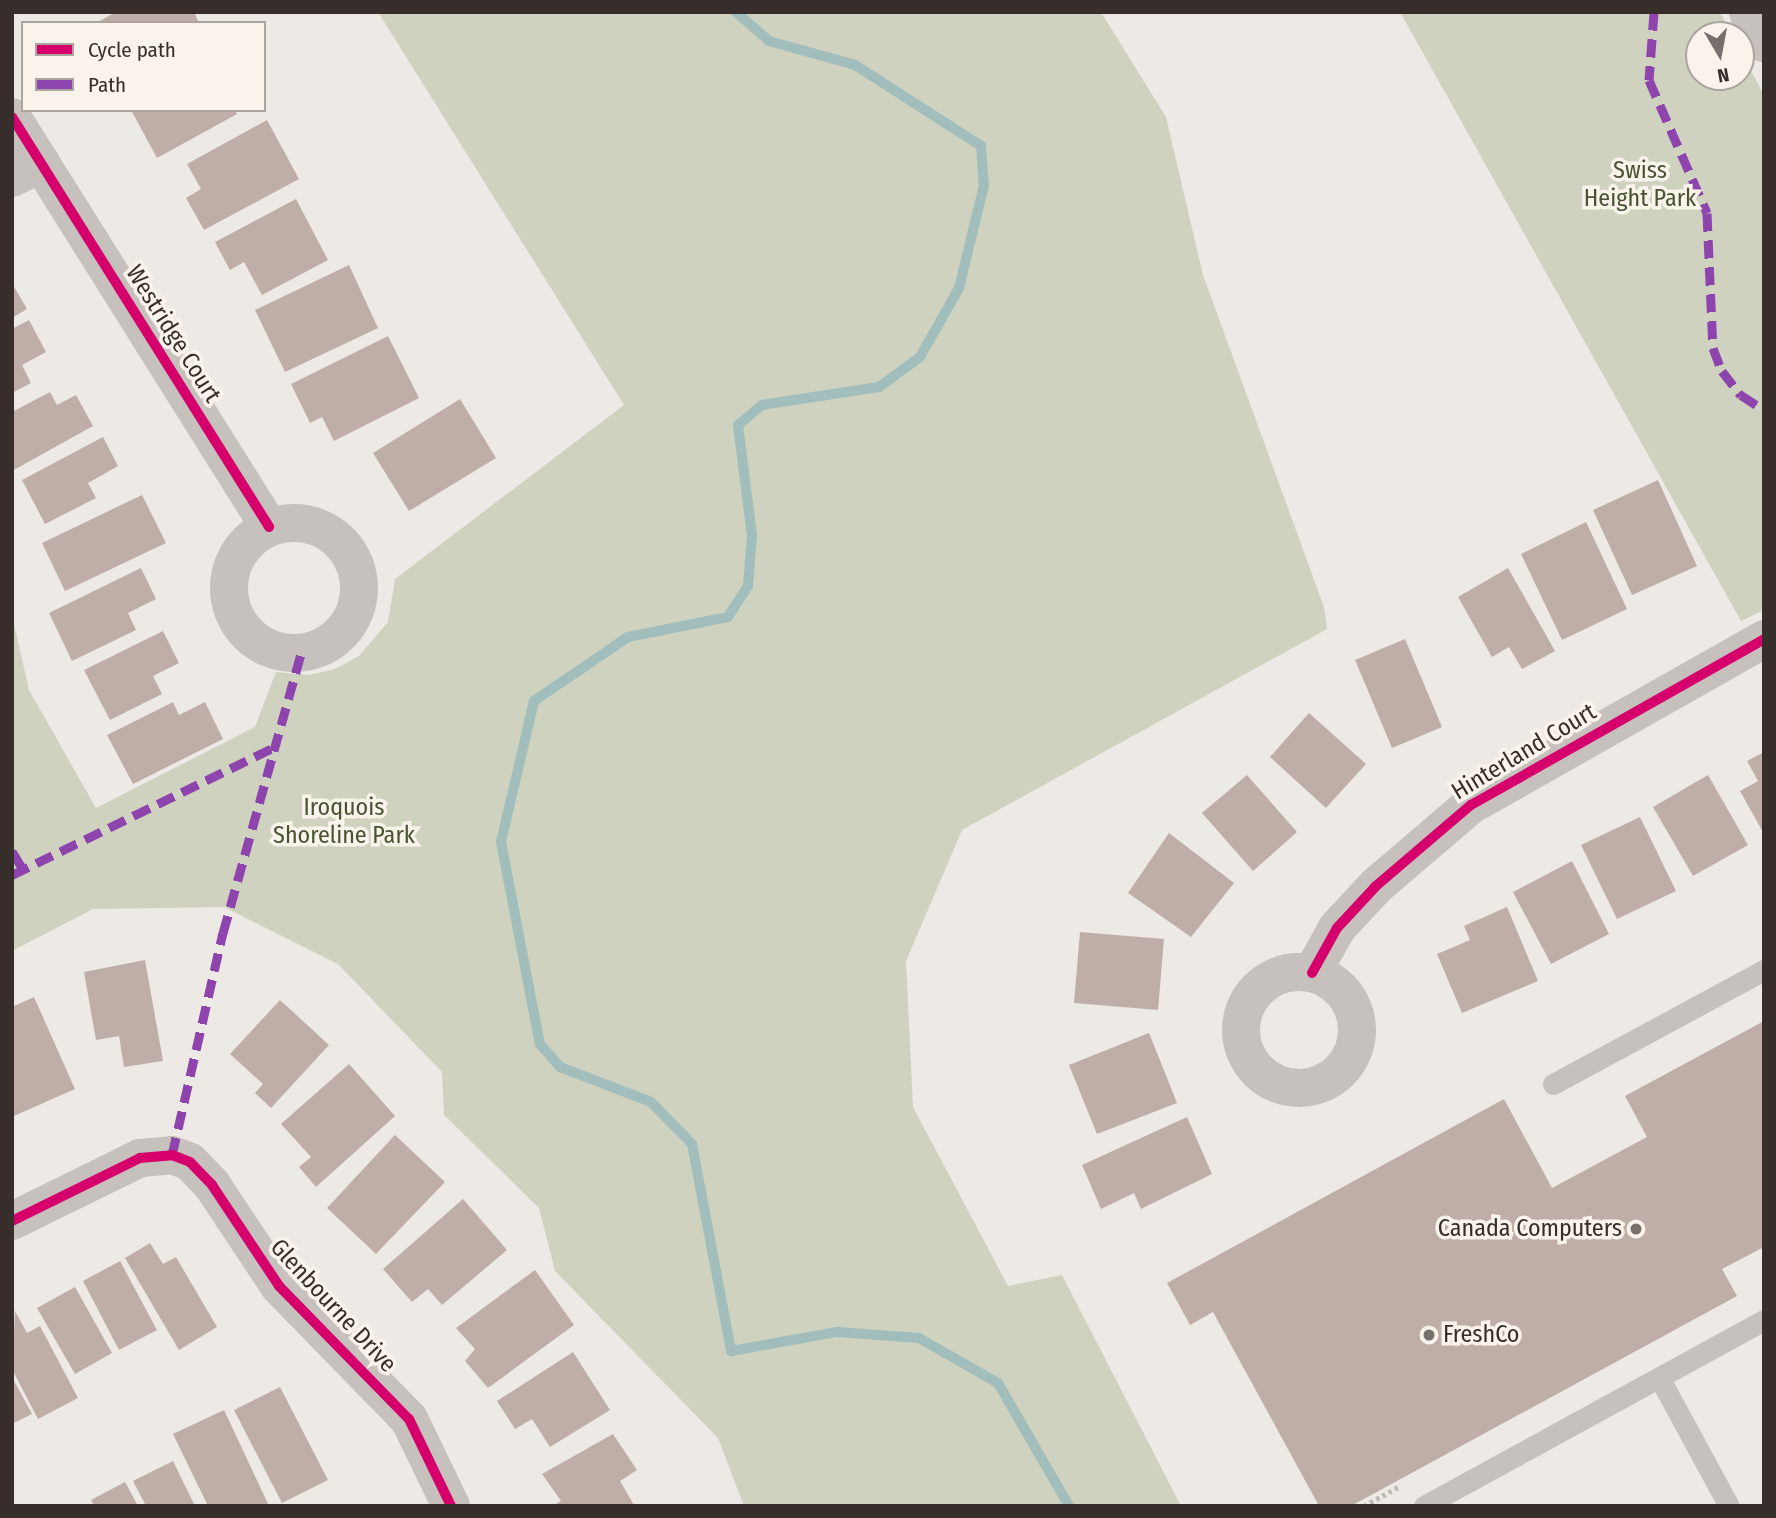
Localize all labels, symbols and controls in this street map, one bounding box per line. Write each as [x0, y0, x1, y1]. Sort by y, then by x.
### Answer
legend [21, 21, 266, 112]
north arrow [1685, 21, 1755, 91]
text: Cycle path [88, 37, 176, 63]
text: N [1716, 63, 1731, 88]
text: Path [88, 72, 126, 98]
park label: Swiss Height Park [1584, 157, 1696, 213]
street label: Westridge Court [119, 260, 227, 408]
street label: Hinterland Court [1447, 698, 1601, 806]
park label: Iroquois Shoreline Park [273, 794, 415, 850]
place label: Canada Computers [1438, 1215, 1622, 1243]
marker: Canada Computers [1628, 1221, 1644, 1237]
street label: Glenbourne Drive [264, 1233, 402, 1379]
place label: FreshCo [1443, 1321, 1519, 1349]
marker: FreshCo [1421, 1327, 1437, 1343]

